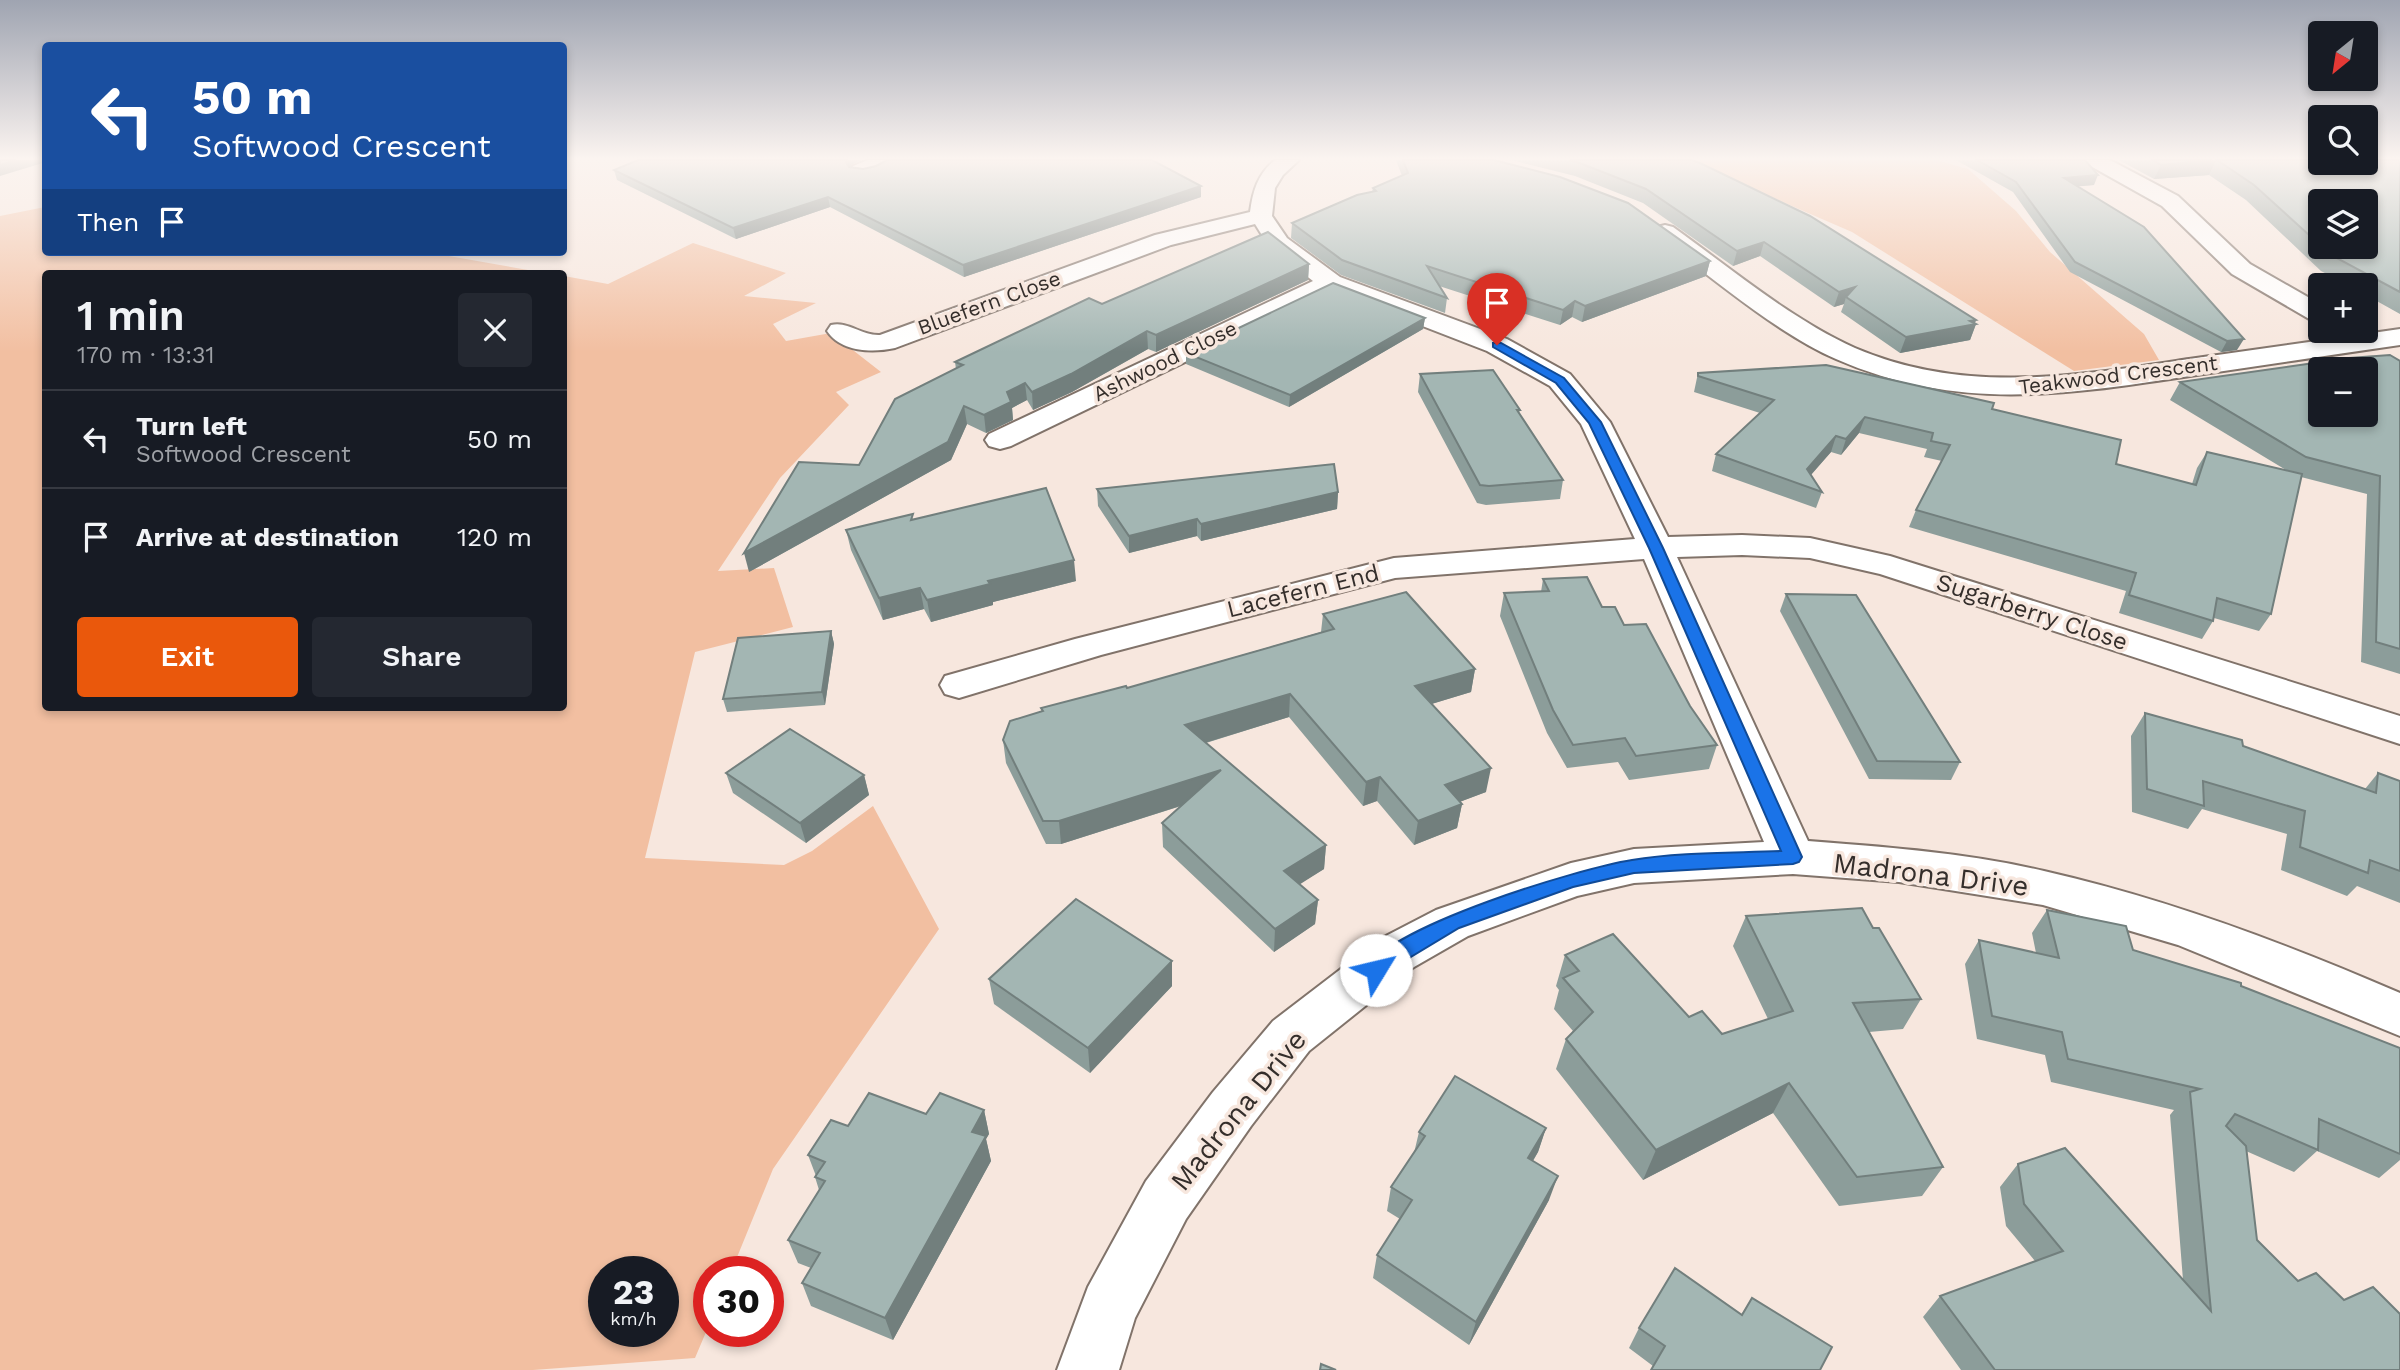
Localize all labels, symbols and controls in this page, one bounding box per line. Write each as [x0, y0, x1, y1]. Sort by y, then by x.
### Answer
north arrow [2308, 21, 2378, 91]
map controls [2308, 21, 2378, 427]
text: 50 m [192, 68, 312, 126]
icon: left [77, 70, 168, 161]
button: search [2308, 105, 2378, 175]
text: Softwood Crescent [192, 127, 491, 165]
button: layers [2308, 189, 2378, 259]
icon: arrive [153, 203, 191, 241]
text: Then [77, 207, 139, 237]
street label: Bluefern Close [914, 265, 1064, 340]
pin [1467, 273, 1527, 345]
button: + [2308, 273, 2378, 343]
icon: arrive [1478, 284, 1516, 322]
text: 1 min [77, 291, 185, 340]
button: close [458, 293, 532, 367]
street label: Ashwood Close [1089, 315, 1241, 406]
text: 170 m · 13:31 [77, 342, 214, 369]
street label: Teakwood Crescent [2017, 350, 2219, 399]
button: − [2308, 357, 2378, 427]
text: Turn left [136, 411, 247, 441]
icon: left [77, 420, 115, 458]
text: 50 m [467, 424, 532, 454]
text: Softwood Crescent [136, 441, 351, 468]
icon: arrive [77, 518, 115, 556]
text: Arrive at destination [136, 522, 399, 552]
text: 120 m [457, 522, 532, 552]
street label: Lacefern End [1224, 559, 1382, 623]
street label: Sugarberry Close [1933, 568, 2131, 656]
button: Exit [77, 617, 298, 697]
button: Share [312, 617, 532, 697]
street label: Madrona Drive [1831, 846, 2031, 903]
position arrow [1339, 933, 1413, 1007]
street label: Madrona Drive [1164, 1024, 1313, 1197]
speed limit sign: 30 [693, 1256, 784, 1347]
text: 23 [613, 1271, 654, 1313]
text: km/h [610, 1308, 657, 1329]

